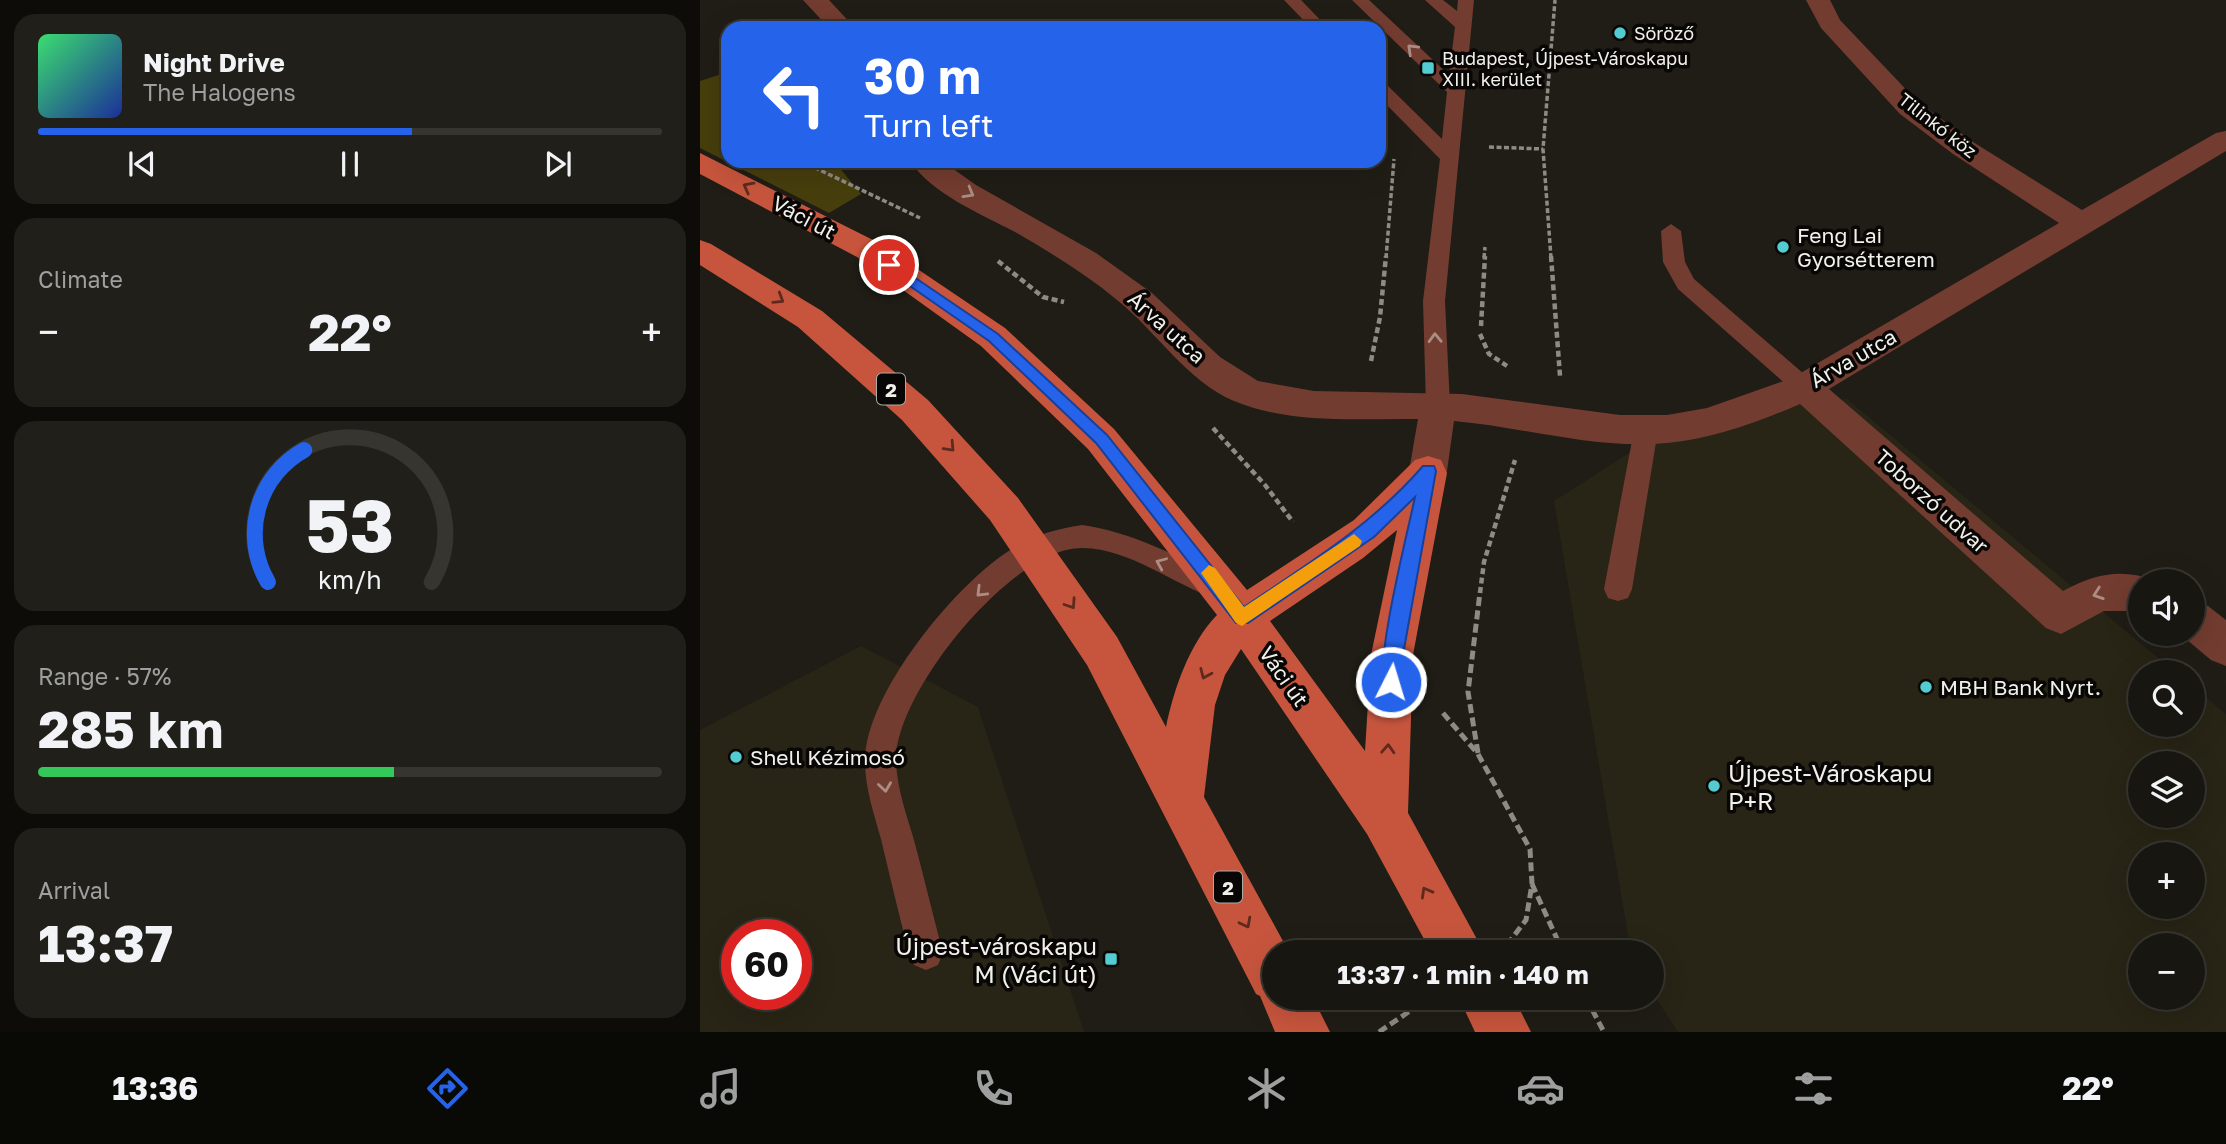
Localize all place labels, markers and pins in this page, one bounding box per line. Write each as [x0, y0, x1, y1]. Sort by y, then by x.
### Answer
place label: Söröző [1634, 22, 1694, 44]
marker: Söröző [1612, 25, 1628, 41]
place label: Budapest, Újpest-Városkapu XIII. kerület [1442, 47, 1688, 90]
marker: Budapest, Újpest-Városkapu XIII. kerület [1420, 60, 1436, 76]
place label: Feng Lai Gyorsétterem [1797, 222, 1935, 272]
pin [859, 235, 919, 295]
marker: Feng Lai Gyorsétterem [1775, 239, 1791, 255]
place label: MBH Bank Nyrt. [1940, 674, 2101, 700]
marker: MBH Bank Nyrt. [1918, 679, 1934, 695]
place label: Shell Kézimosó [750, 744, 905, 770]
marker: Shell Kézimosó [728, 749, 744, 765]
place label: Újpest-Városkapu P+R [1728, 758, 1932, 815]
marker: Újpest-Városkapu P+R [1706, 778, 1722, 794]
place label: Újpest-városkapu M (Váci út) [895, 931, 1097, 988]
marker: Újpest-városkapu M (Váci út) [1103, 951, 1119, 967]

